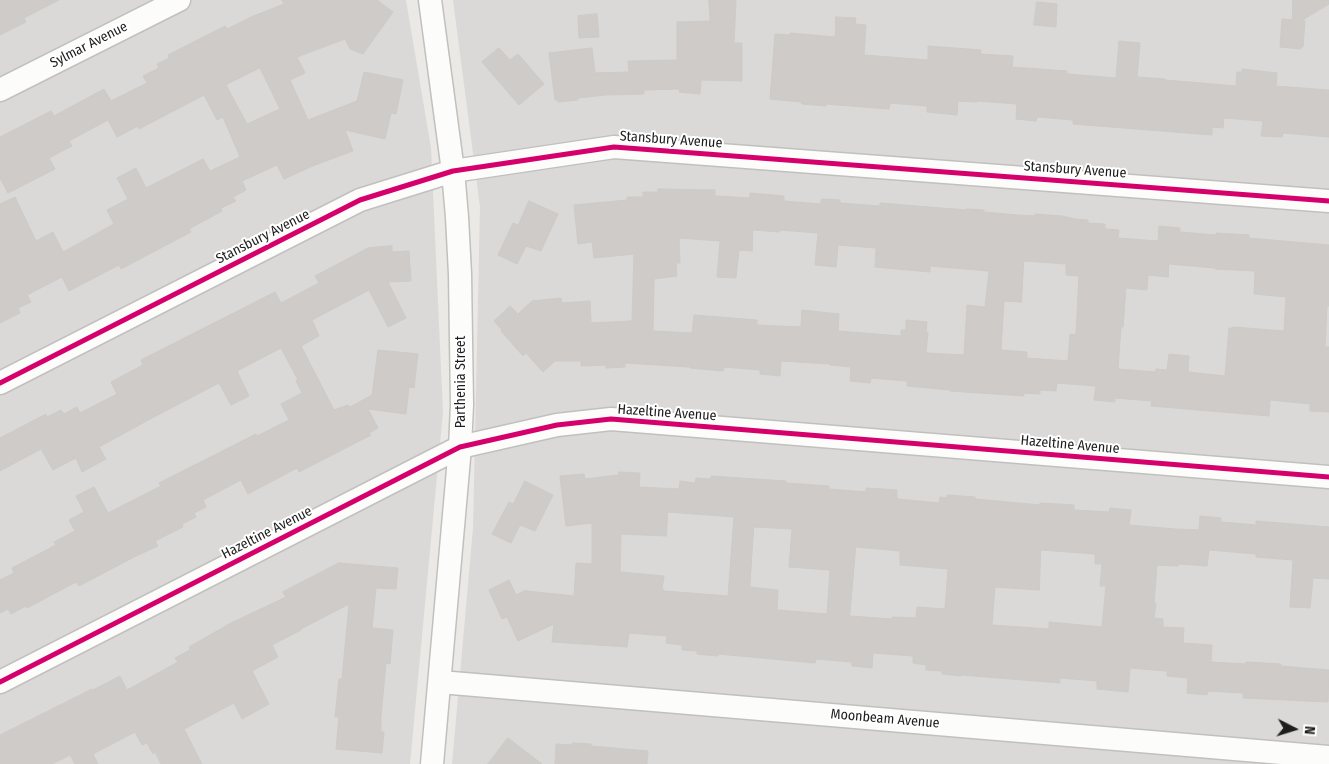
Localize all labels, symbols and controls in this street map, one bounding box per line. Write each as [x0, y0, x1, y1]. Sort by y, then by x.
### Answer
street label: Sylmar Avenue [47, 18, 131, 72]
street label: Stansbury Avenue [619, 128, 723, 152]
street label: Stansbury Avenue [1023, 158, 1127, 182]
street label: Stansbury Avenue [213, 206, 313, 268]
street label: Parthenia Street [453, 336, 469, 428]
street label: Hazeltine Avenue [617, 401, 717, 425]
street label: Hazeltine Avenue [1020, 432, 1120, 458]
street label: Hazeltine Avenue [219, 503, 315, 563]
north arrow [1269, 704, 1319, 754]
street label: Moonbeam Avenue [830, 706, 940, 732]
text: N [1301, 725, 1318, 735]

